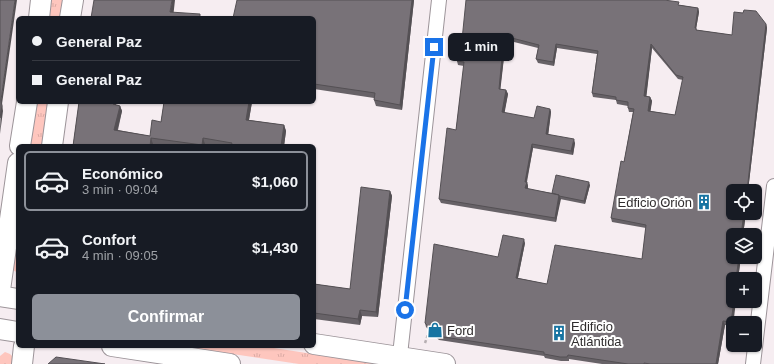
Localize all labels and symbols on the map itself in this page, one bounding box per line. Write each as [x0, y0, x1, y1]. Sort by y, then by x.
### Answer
callout: 1 min [448, 33, 514, 61]
route end [425, 38, 443, 56]
building icon: Edficio Orión [695, 193, 713, 211]
place label: Edficio Orión [618, 195, 692, 210]
route start [396, 301, 414, 319]
place label: Edificio Atlántida [571, 319, 622, 349]
shop icon: Ford [426, 321, 444, 339]
place label: Ford [447, 323, 474, 338]
building icon: Edificio Atlántida [550, 324, 568, 342]

